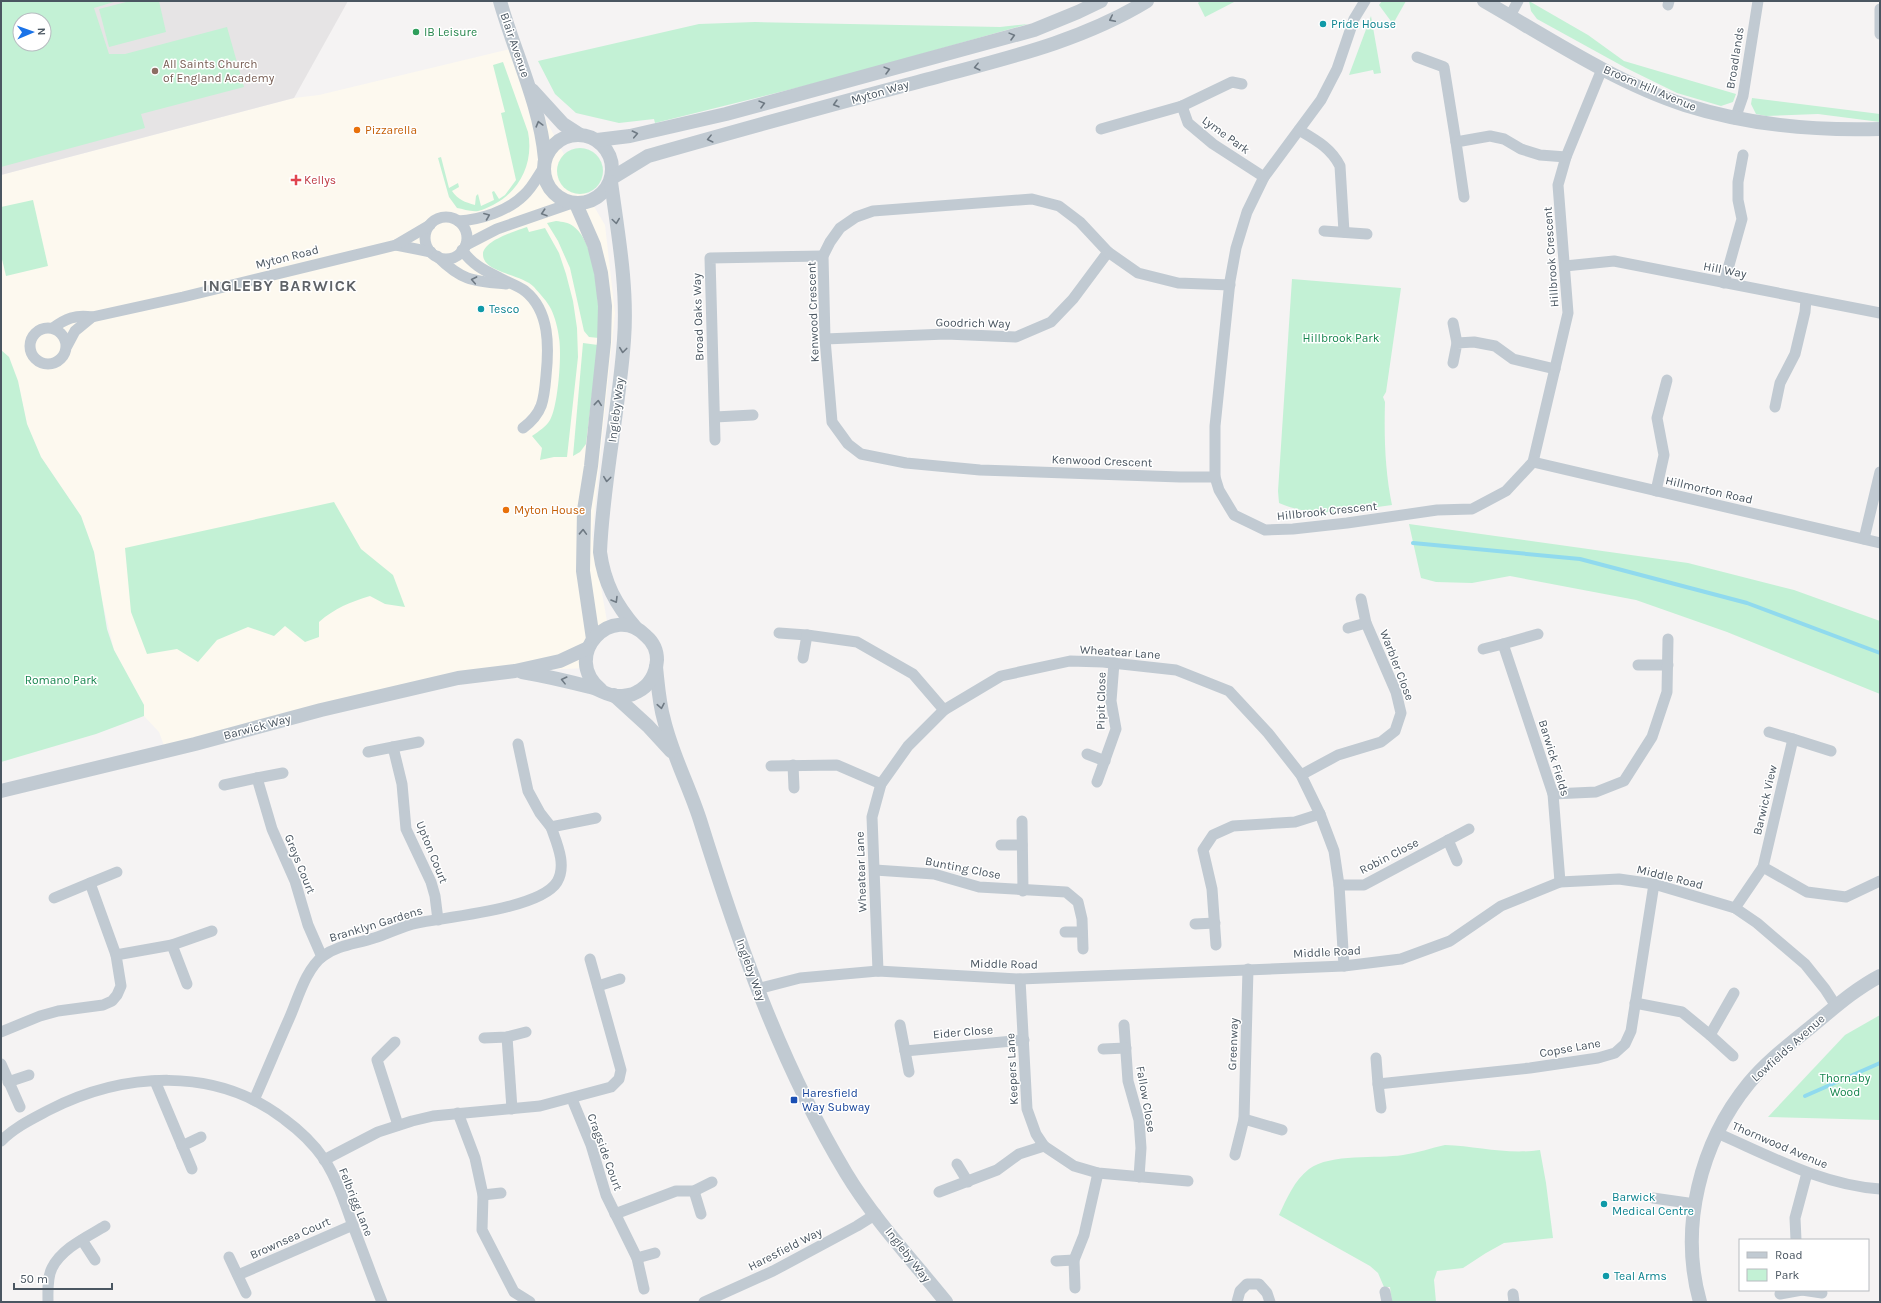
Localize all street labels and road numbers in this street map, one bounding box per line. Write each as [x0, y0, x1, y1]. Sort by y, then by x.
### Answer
street label: Blair Avenue [497, 11, 533, 79]
street label: Broadlands [1723, 26, 1747, 90]
street label: Broom Hill Avenue [1601, 62, 1699, 114]
street label: Myton Way [849, 77, 911, 107]
street label: Lyme Park [1199, 113, 1253, 157]
street label: Hillbrook Crescent [1540, 206, 1561, 308]
street label: Myton Road [254, 242, 320, 272]
street label: Hill Way [1702, 259, 1748, 281]
street label: Kenwood Crescent [804, 261, 822, 363]
street label: Broad Oaks Way [689, 273, 707, 361]
street label: Goodrich Way [936, 315, 1011, 331]
street label: Ingleby Way [605, 376, 627, 443]
street label: Kenwood Crescent [1051, 452, 1153, 470]
street label: Hillmorton Road [1664, 473, 1754, 507]
street label: Hillbrook Crescent [1276, 499, 1378, 523]
street label: Warbler Close [1377, 628, 1417, 702]
street label: Wheatear Lane [1079, 642, 1161, 662]
street label: Pipit Close [1093, 672, 1109, 730]
street label: Barwick Way [222, 711, 293, 743]
street label: Barwick Fields [1536, 718, 1572, 798]
street label: Barwick View [1750, 763, 1780, 836]
street label: Upton Court [413, 819, 451, 886]
street label: Wheatear Lane [853, 831, 869, 913]
street label: Greys Court [282, 832, 318, 896]
street label: Robin Close [1357, 835, 1421, 877]
street label: Bunting Close [924, 854, 1002, 882]
street label: Middle Road [1635, 862, 1705, 892]
street label: Branklyn Gardens [328, 903, 424, 945]
street label: Ingleby Way [733, 937, 769, 1003]
street label: Middle Road [1293, 943, 1361, 961]
street label: Middle Road [970, 956, 1038, 972]
street label: Lowfields Avenue [1748, 1011, 1828, 1085]
street label: Greenway [1225, 1017, 1241, 1070]
street label: Eider Close [932, 1022, 994, 1042]
street label: Keepers Lane [1003, 1033, 1021, 1105]
street label: Copse Lane [1538, 1036, 1602, 1060]
street label: Fallow Close [1133, 1065, 1159, 1133]
street label: Cragside Court [585, 1111, 626, 1193]
street label: Thornwood Avenue [1730, 1119, 1830, 1171]
street label: Felbrigg Lane [336, 1166, 376, 1238]
street label: Brownsea Court [248, 1214, 333, 1262]
street label: Haresfield Way [746, 1224, 825, 1274]
street label: Ingleby Way [882, 1225, 934, 1285]

